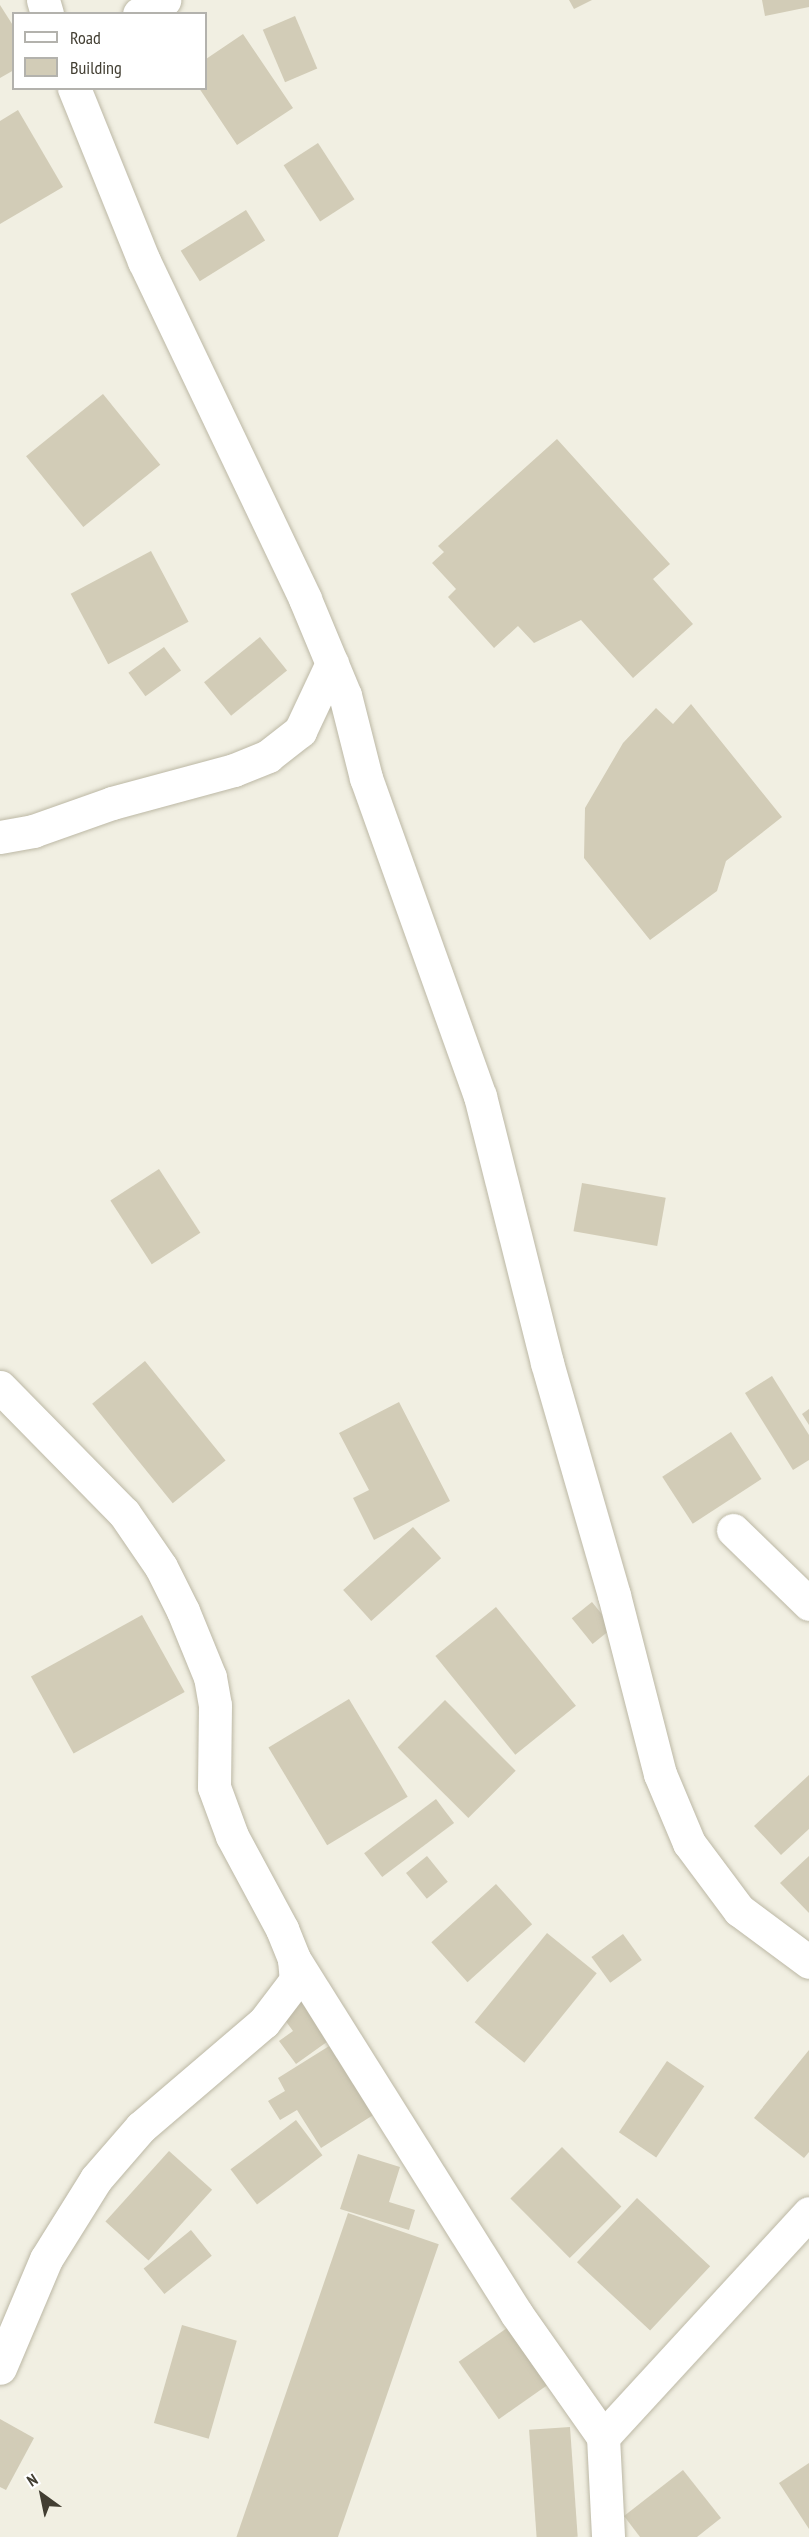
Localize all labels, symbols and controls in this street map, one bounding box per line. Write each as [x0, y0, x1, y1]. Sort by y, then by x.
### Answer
legend [12, 12, 207, 90]
text: Road [70, 26, 101, 49]
text: Building [70, 56, 122, 79]
north arrow [12, 2465, 72, 2525]
text: N [23, 2469, 41, 2491]

